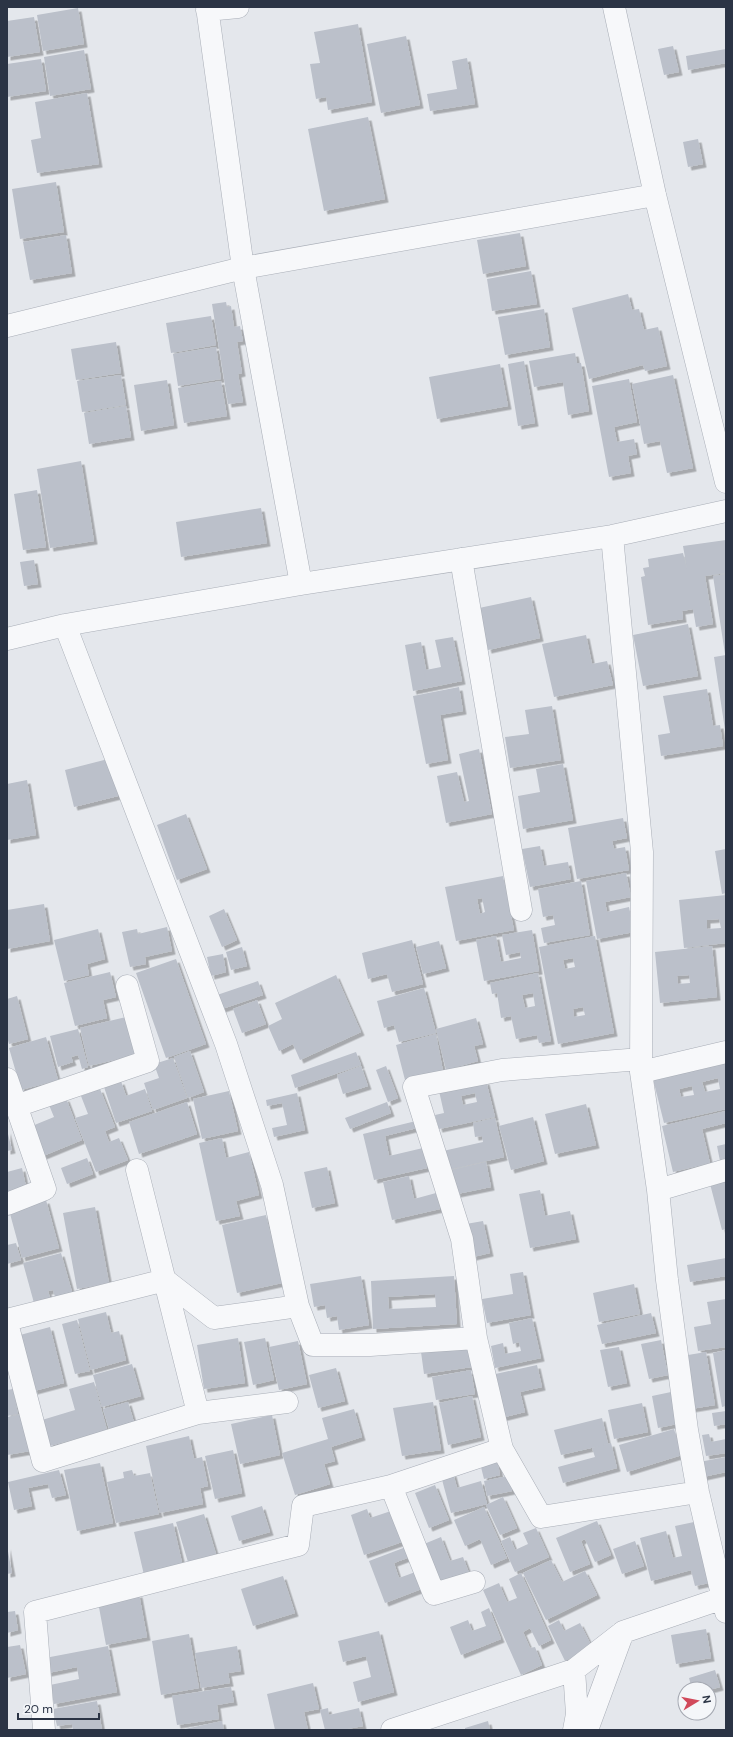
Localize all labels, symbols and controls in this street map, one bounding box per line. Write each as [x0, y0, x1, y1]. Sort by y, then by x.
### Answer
north arrow [677, 1681, 717, 1721]
text: N [699, 1694, 714, 1704]
scale bar [18, 1695, 99, 1721]
text: 20 m [24, 1701, 53, 1717]

